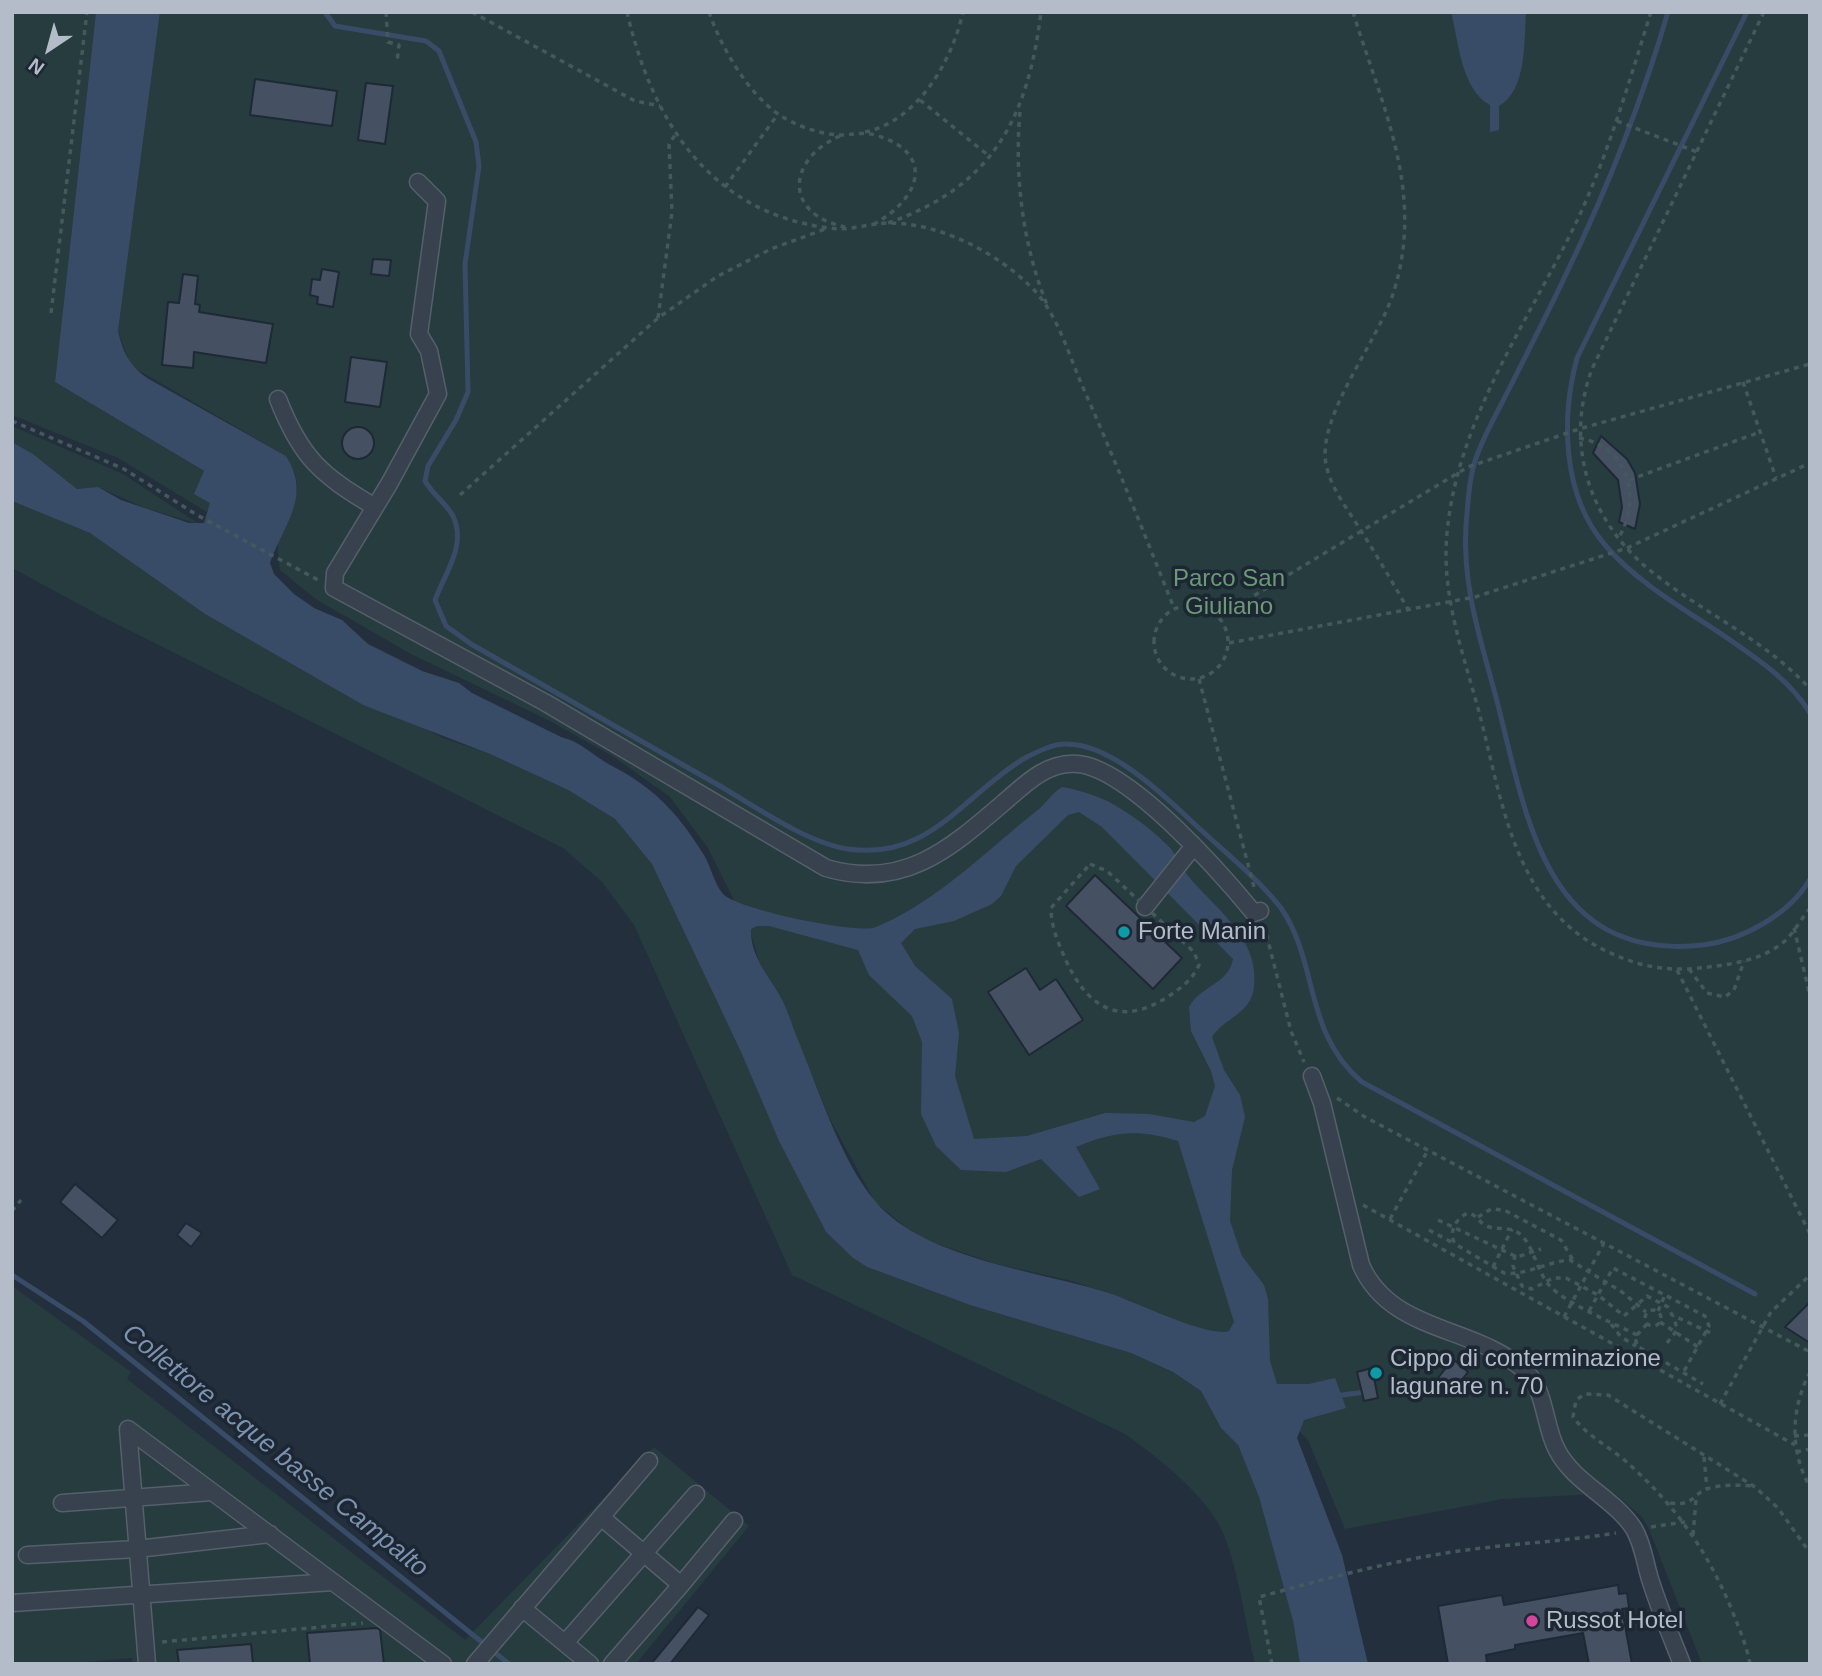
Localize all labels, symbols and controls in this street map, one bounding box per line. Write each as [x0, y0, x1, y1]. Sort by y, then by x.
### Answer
north arrow [14, 14, 84, 84]
text: N [25, 54, 48, 79]
park label: Parco San Giuliano [1173, 565, 1285, 621]
place label: Forte Manin [1138, 918, 1266, 946]
marker: Forte Manin [1116, 924, 1132, 940]
water label: Collettore acque basse Campalto [116, 1318, 434, 1584]
place label: Cippo di conterminazione lagunare n. 70 [1390, 1345, 1661, 1401]
marker: Cippo di conterminazione lagunare n. 70 [1368, 1365, 1384, 1381]
place label: Russot Hotel [1546, 1607, 1683, 1635]
marker: Russot Hotel [1524, 1613, 1540, 1629]

